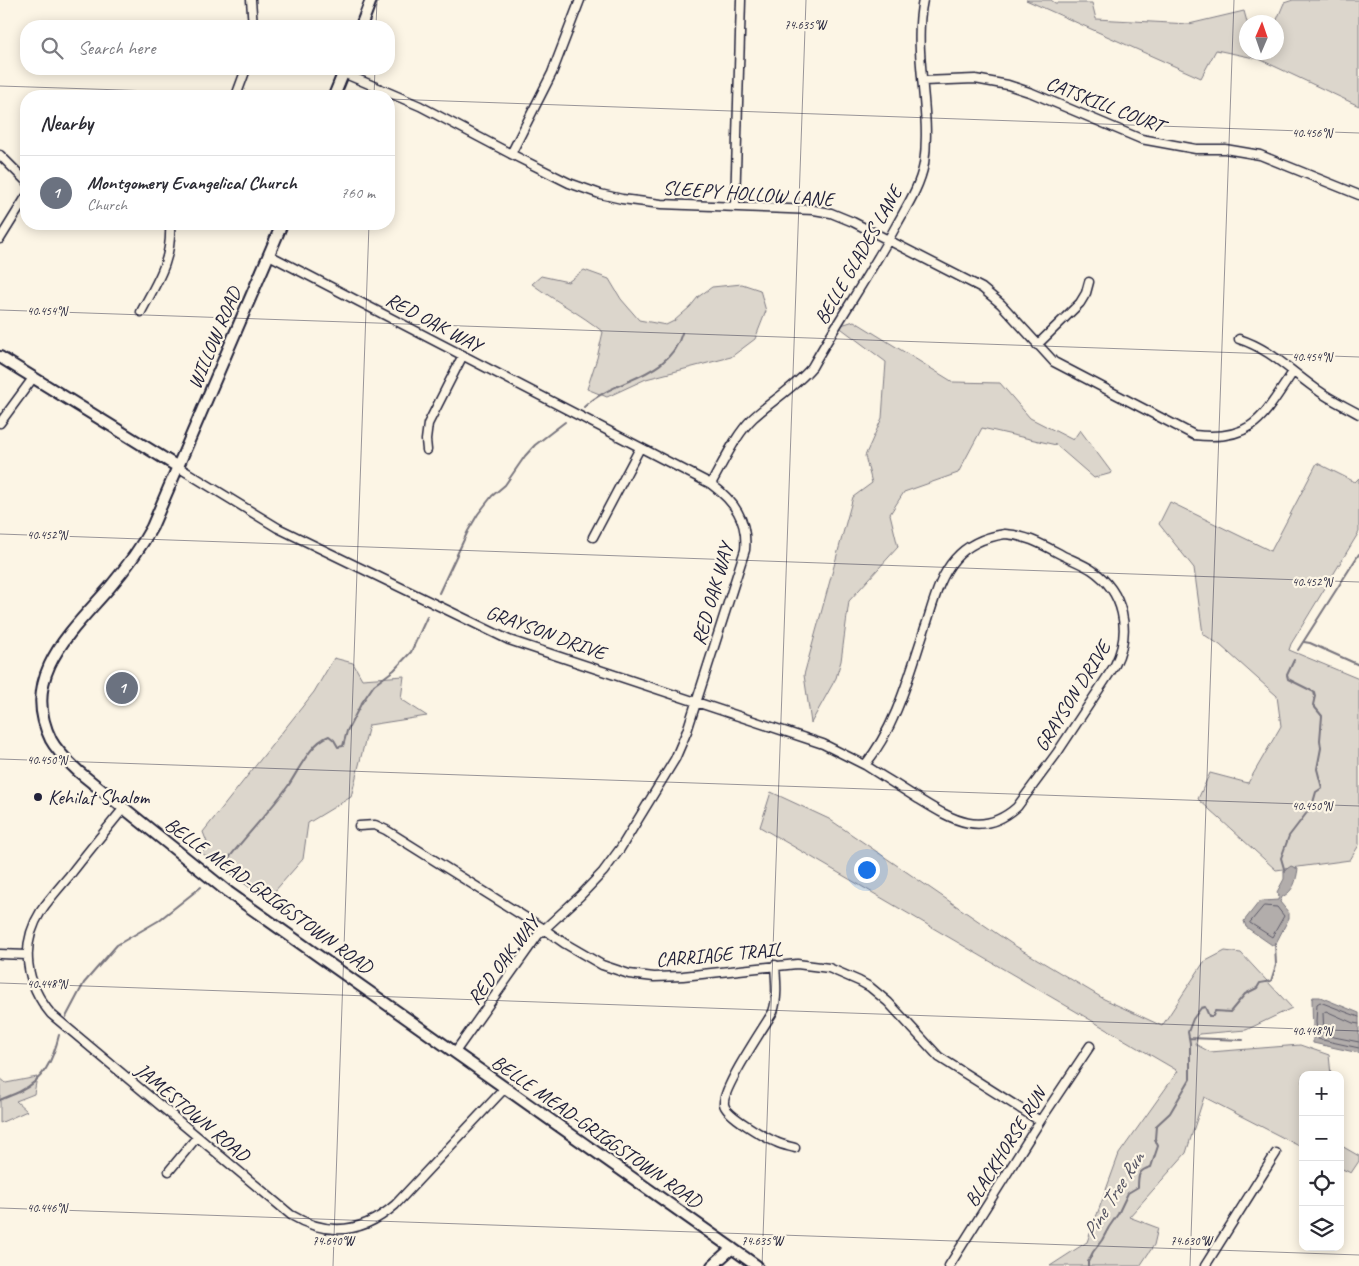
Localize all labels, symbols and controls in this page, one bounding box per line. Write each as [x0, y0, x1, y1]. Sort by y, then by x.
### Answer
north arrow [1239, 15, 1284, 60]
text: 74.635°W [784, 17, 828, 33]
search box [20, 20, 395, 75]
icon: search [38, 34, 66, 62]
text: Search here [78, 36, 155, 60]
street label: CATSKILL COURT [1043, 71, 1172, 140]
text: Nearby [40, 110, 93, 136]
text: 40.456°N [1292, 125, 1334, 141]
text: Montgomery Evangelical Church [87, 171, 297, 195]
street label: SLEEPY HOLLOW LANE [662, 175, 837, 212]
street label: BELLE GLADES LANE [809, 179, 910, 329]
text: 1 [52, 183, 60, 203]
text: 760 m [341, 183, 375, 203]
text: Church [87, 195, 127, 215]
street label: WILLOW ROAD [182, 282, 248, 393]
street label: RED OAK WAY [382, 287, 488, 359]
text: 40.454°N [27, 303, 69, 319]
text: 40.454°N [1292, 349, 1334, 365]
text: 40.452°N [27, 527, 69, 543]
street label: RED OAK WAY [686, 538, 740, 648]
text: 40.452°N [1292, 574, 1334, 590]
street label: GRAYSON DRIVE [483, 599, 611, 666]
street label: GRAYSON DRIVE [1029, 635, 1117, 756]
pin: 1 [106, 669, 138, 707]
text: 40.450°N [27, 752, 69, 768]
place label: Kehilat Shalom [48, 785, 150, 810]
marker: Kehilat Shalom [32, 791, 44, 803]
text: 40.450°N [1292, 798, 1334, 814]
street label: BELLE MEAD-GRIGGSTOWN ROAD [160, 812, 379, 980]
your location [854, 857, 880, 883]
street label: RED OAK WAY [462, 909, 547, 1010]
street label: CARRIAGE TRAIL [655, 936, 784, 972]
text: 40.448°N [27, 976, 69, 992]
text: 40.448°N [1292, 1023, 1334, 1039]
street label: BELLE MEAD-GRIGGSTOWN ROAD [487, 1049, 708, 1214]
street label: JAMESTOWN ROAD [130, 1057, 256, 1168]
map controls [1299, 1071, 1344, 1251]
button: + [1299, 1071, 1344, 1116]
street label: BLACKHORSE RUN [959, 1081, 1053, 1211]
button: − [1299, 1116, 1344, 1161]
water label: Pine Tree Run [1076, 1145, 1151, 1243]
button: locate [1299, 1161, 1344, 1206]
text: 40.446°N [27, 1200, 69, 1216]
button: layers [1299, 1206, 1344, 1251]
text: 74.640°W [312, 1233, 356, 1249]
text: 74.635°W [741, 1233, 785, 1249]
text: 74.630°W [1170, 1233, 1214, 1249]

